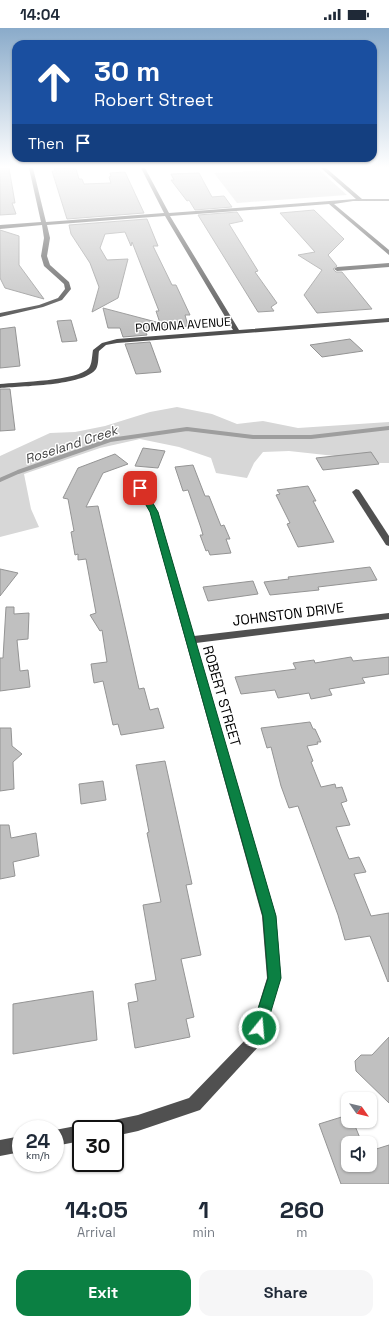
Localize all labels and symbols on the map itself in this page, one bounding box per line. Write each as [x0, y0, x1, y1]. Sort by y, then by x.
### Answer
street label: POMONA AVENUE [135, 314, 232, 336]
water label: Roseland Creek [23, 421, 122, 467]
pin [123, 471, 157, 505]
street label: JOHNSTON DRIVE [231, 598, 345, 630]
street label: ROBERT STREET [199, 643, 245, 749]
position arrow [238, 1007, 280, 1049]
north arrow [341, 1092, 377, 1128]
speed limit sign: 30 [72, 1120, 124, 1172]

